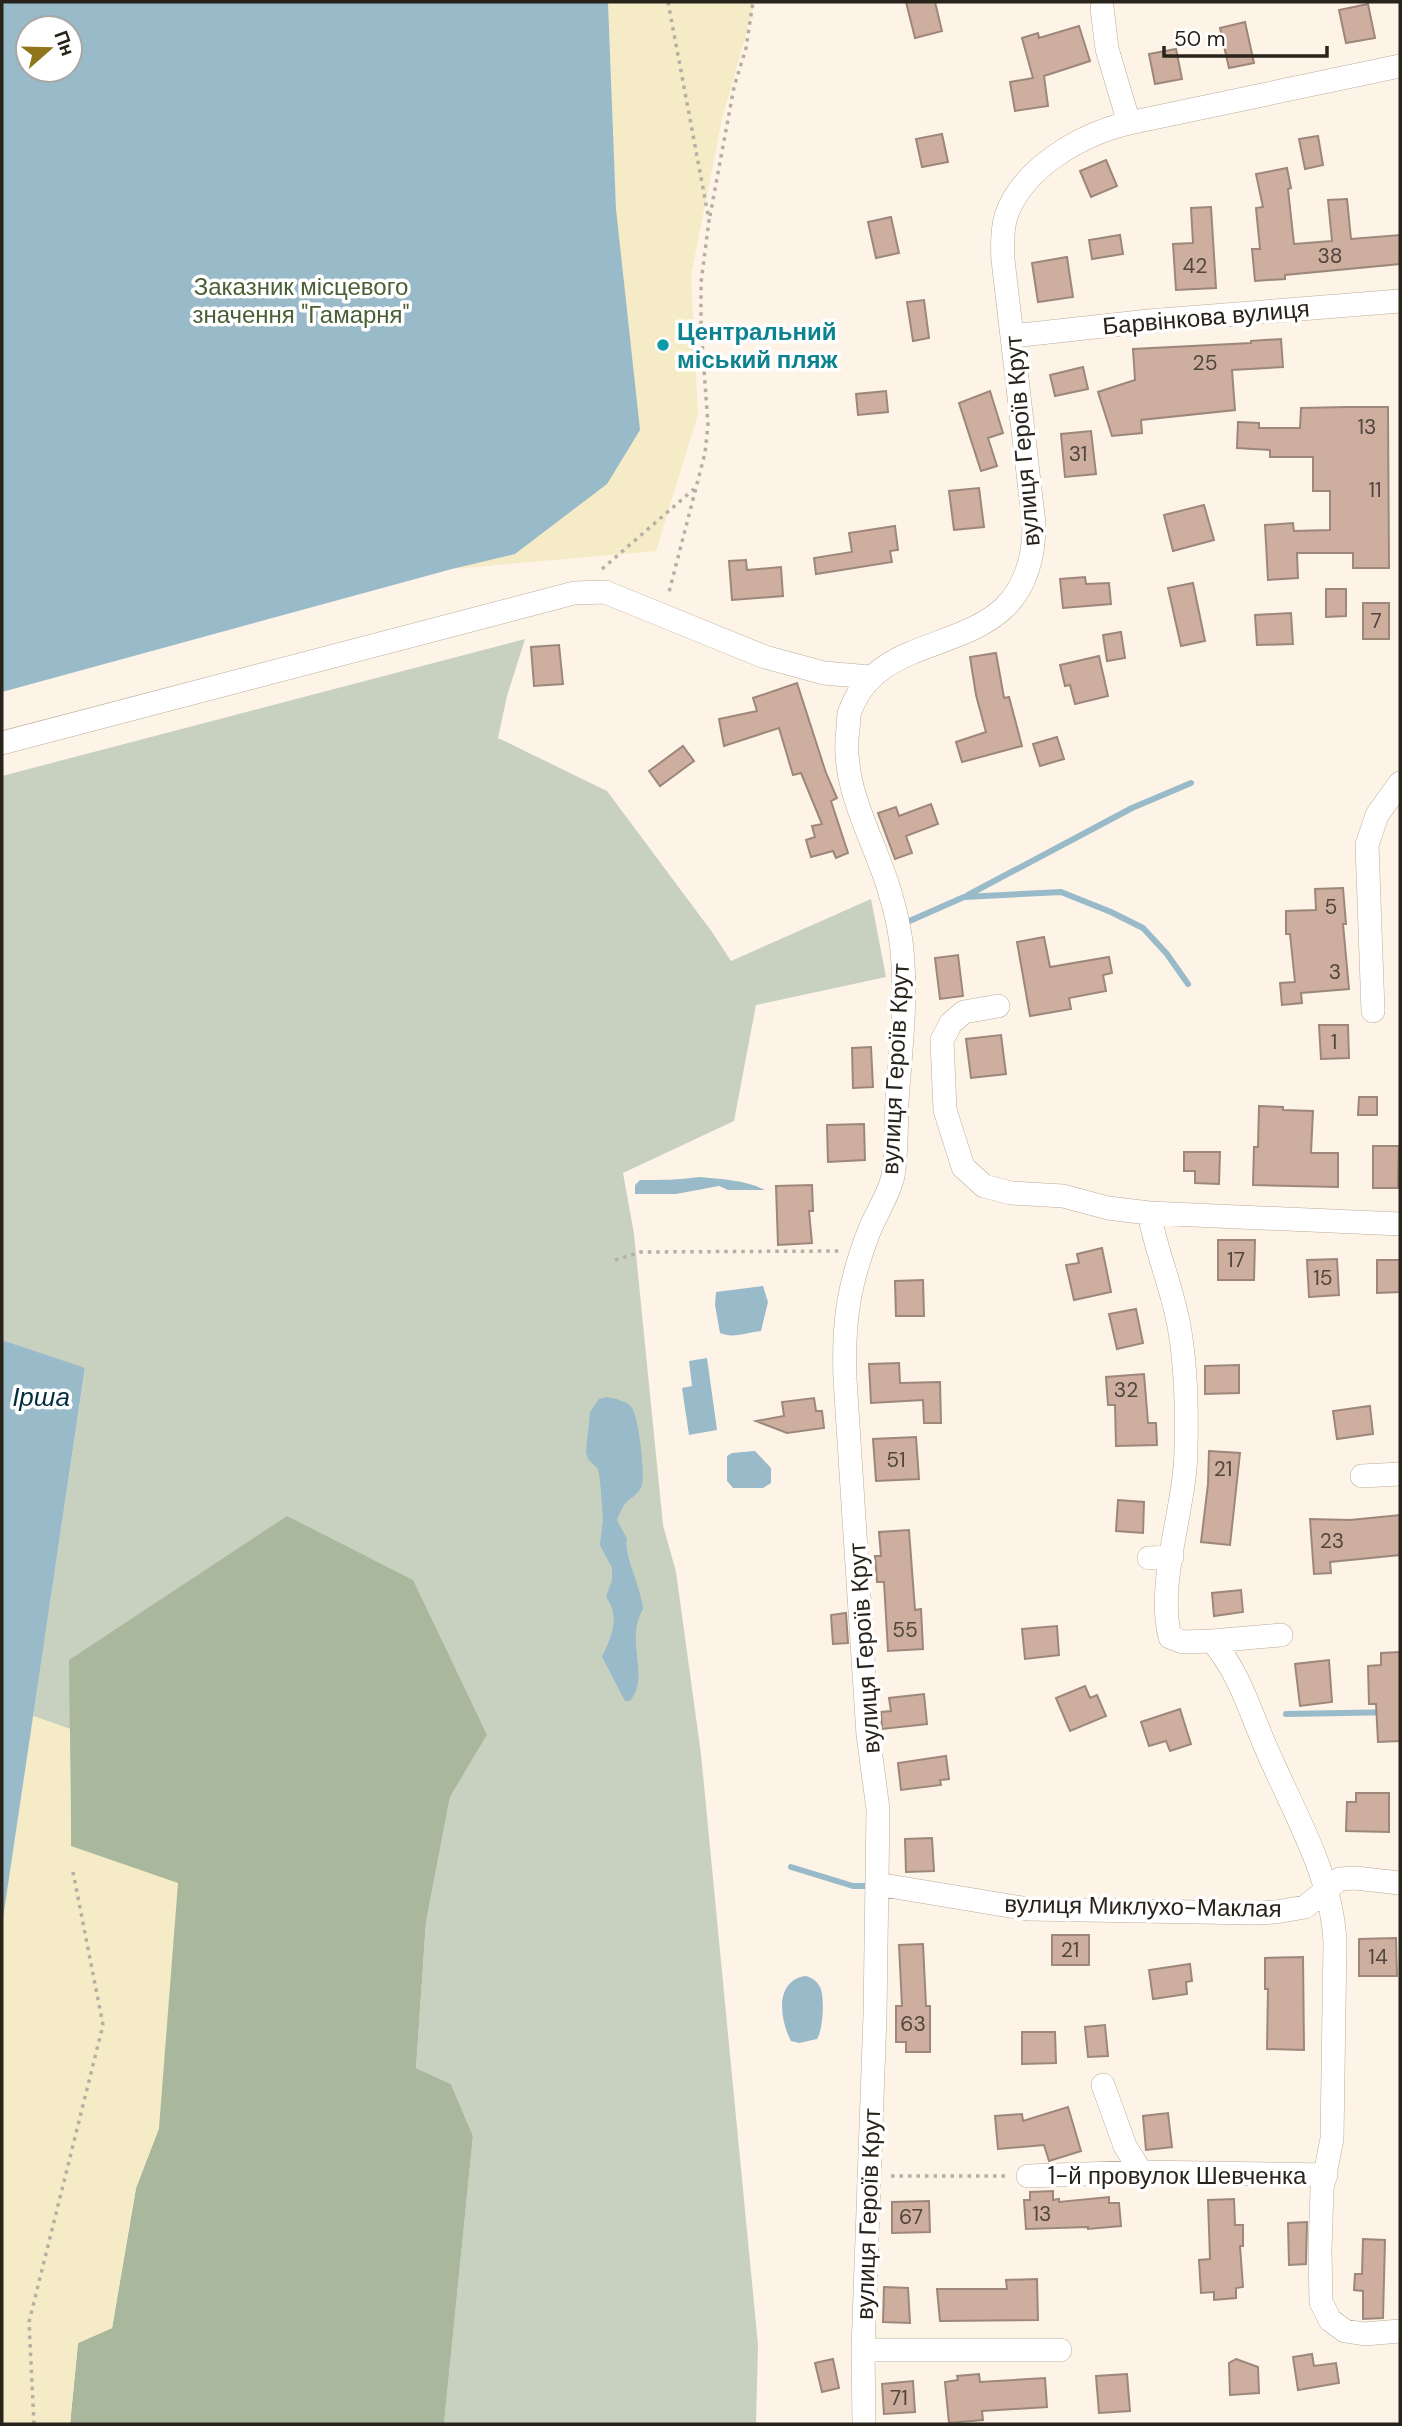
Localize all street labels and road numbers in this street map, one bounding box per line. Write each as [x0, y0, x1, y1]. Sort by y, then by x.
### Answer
street label: Барвінкова вулиця [1101, 292, 1311, 342]
street label: вулиця Героїв Крут [997, 334, 1047, 548]
street label: вулиця Героїв Крут [874, 963, 916, 1175]
street label: вулиця Героїв Крут [841, 1541, 887, 1755]
street label: вулиця Миклухо-Маклая [1004, 1888, 1282, 1924]
street label: вулиця Героїв Крут [849, 2108, 887, 2320]
street label: 1-й провулок Шевченка [1048, 2160, 1307, 2191]

